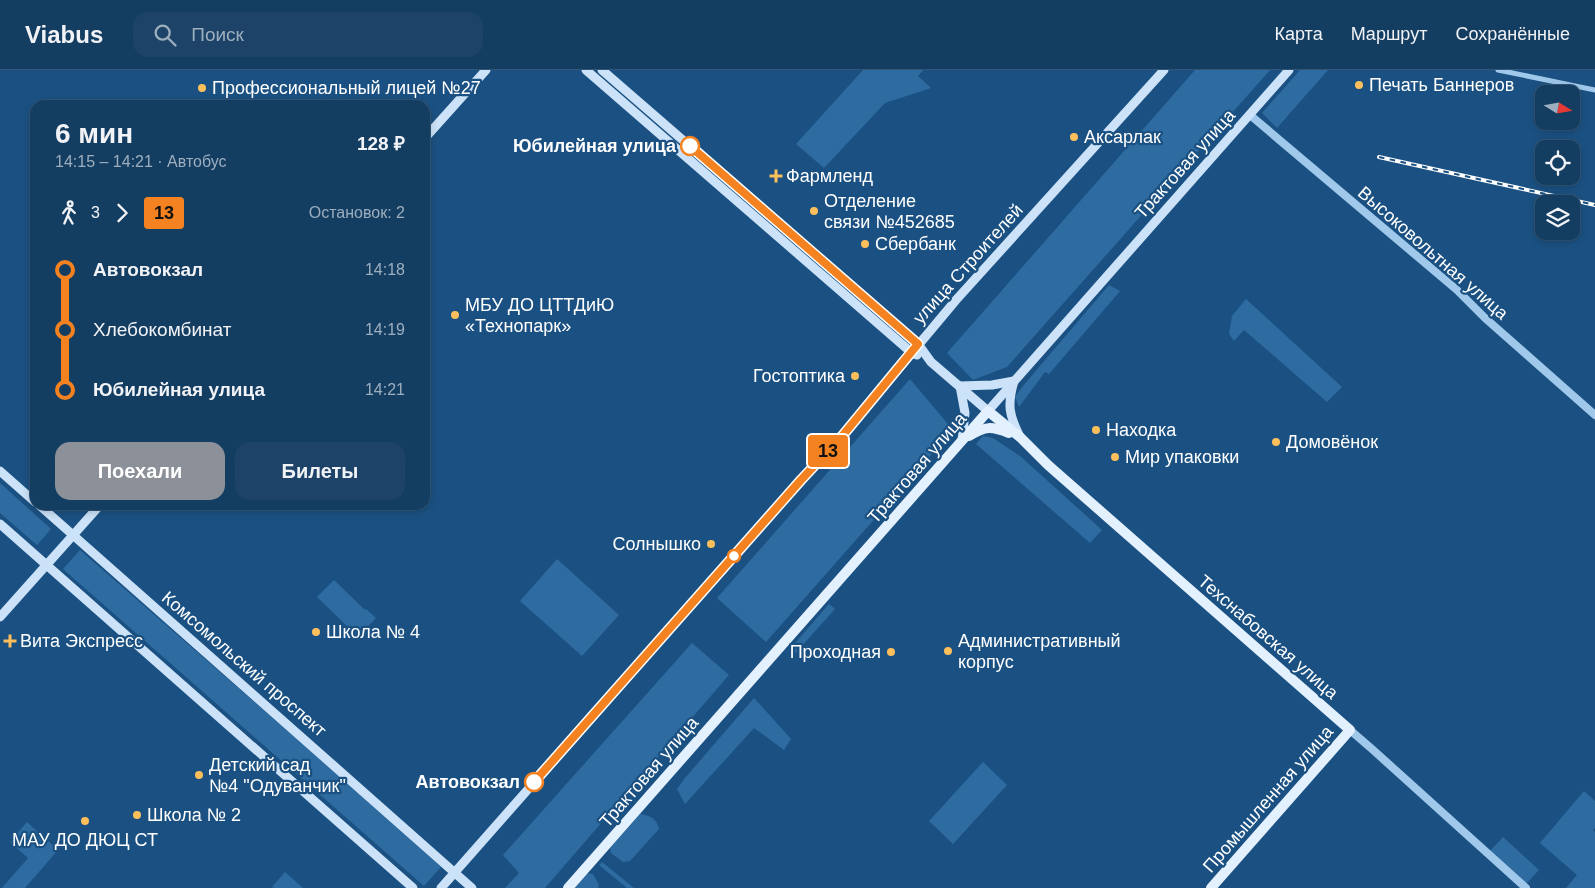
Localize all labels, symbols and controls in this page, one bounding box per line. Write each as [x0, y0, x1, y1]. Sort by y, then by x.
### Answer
search box [133, 12, 483, 57]
text: Viabus [25, 21, 103, 48]
icon: search [151, 21, 179, 49]
text: Поиск [191, 24, 244, 45]
text: Карта [1275, 24, 1323, 44]
text: Маршрут [1351, 24, 1427, 44]
text: Сохранённые [1455, 24, 1570, 44]
place label: Печать Баннеров [1369, 75, 1514, 95]
place label: Профессиональный лицей №27 [212, 78, 481, 98]
marker: Печать Баннеров [1353, 79, 1365, 91]
marker: Профессиональный лицей №27 [196, 82, 208, 94]
north arrow [1535, 85, 1580, 130]
map controls [1535, 85, 1580, 240]
street label: Трактовая улица [1131, 105, 1240, 223]
text: 6 мин [55, 118, 133, 149]
place label: Аксарлак [1084, 127, 1161, 147]
marker: Аксарлак [1068, 131, 1080, 143]
text: 128 ₽ [357, 133, 405, 154]
place label: Юбилейная улица [513, 136, 677, 156]
marker: Юбилейная улица [680, 136, 700, 156]
button: locate [1535, 140, 1580, 185]
text: 14:15 – 14:21 · Автобус [55, 153, 227, 170]
place label: Фармленд [786, 166, 874, 186]
marker: Фармленд [770, 170, 782, 182]
street label: Высоковольтная улица [1354, 182, 1513, 324]
place label: Отделение связи №452685 [824, 191, 955, 232]
button: layers [1535, 195, 1580, 240]
icon: walk [55, 199, 83, 227]
icon: forward [108, 199, 136, 227]
street label: улица Строителей [909, 200, 1027, 328]
text: 13 [154, 203, 174, 223]
text: 3 [91, 204, 100, 221]
text: Остановок: 2 [309, 204, 405, 221]
marker: Отделение связи №452685 [808, 205, 820, 217]
place label: Сбербанк [875, 234, 956, 254]
marker: Сбербанк [859, 238, 871, 250]
text: Автовокзал [93, 259, 203, 280]
text: 14:18 [365, 261, 405, 278]
place label: МБУ ДО ЦТТДиЮ «Технопарк» [465, 295, 614, 336]
marker: МБУ ДО ЦТТДиЮ «Технопарк» [449, 309, 461, 321]
text: Хлебокомбинат [93, 319, 231, 340]
text: 14:19 [365, 321, 405, 338]
place label: Гостоптика [753, 366, 846, 386]
marker: Гостоптика [849, 370, 861, 382]
text: Юбилейная улица [93, 379, 265, 400]
text: 14:21 [365, 381, 405, 398]
street label: Трактовая улица [864, 408, 971, 527]
place label: Находка [1106, 420, 1177, 440]
marker: Находка [1090, 424, 1102, 436]
place label: Домовёнок [1286, 432, 1378, 452]
line badge: 13 [806, 435, 850, 467]
marker: Домовёнок [1270, 436, 1282, 448]
text: 13 [818, 441, 838, 461]
button: Поехали [55, 442, 225, 500]
button: Билеты [235, 442, 405, 500]
place label: Мир упаковки [1125, 447, 1239, 467]
marker: Мир упаковки [1109, 451, 1121, 463]
place label: Солнышко [612, 534, 701, 554]
marker: Солнышко [705, 538, 717, 550]
unlabelled marker [727, 549, 741, 563]
street label: Техснабовская улица [1194, 571, 1343, 704]
street label: Комсомольский проспект [158, 587, 330, 741]
place label: Школа № 4 [326, 622, 420, 642]
marker: Школа № 4 [310, 626, 322, 638]
place label: Вита Экспресс [20, 631, 143, 651]
place label: Административный корпус [958, 631, 1121, 672]
marker: Вита Экспресс [4, 635, 16, 647]
place label: Проходная [790, 642, 881, 662]
marker: Административный корпус [942, 645, 954, 657]
marker: Проходная [885, 646, 897, 658]
street label: Трактовая улица [596, 712, 703, 831]
street label: Промышленная улица [1199, 721, 1338, 876]
place label: Детский сад №4 "Одуванчик" [209, 755, 346, 796]
marker: Детский сад №4 "Одуванчик" [193, 769, 205, 781]
place label: Автовокзал [416, 772, 520, 792]
marker: Автовокзал [524, 772, 544, 792]
place label: Школа № 2 [147, 805, 241, 825]
marker: Школа № 2 [131, 809, 143, 821]
marker: МАУ ДО ДЮЦ СТ [79, 815, 91, 827]
place label: МАУ ДО ДЮЦ СТ [12, 830, 158, 850]

